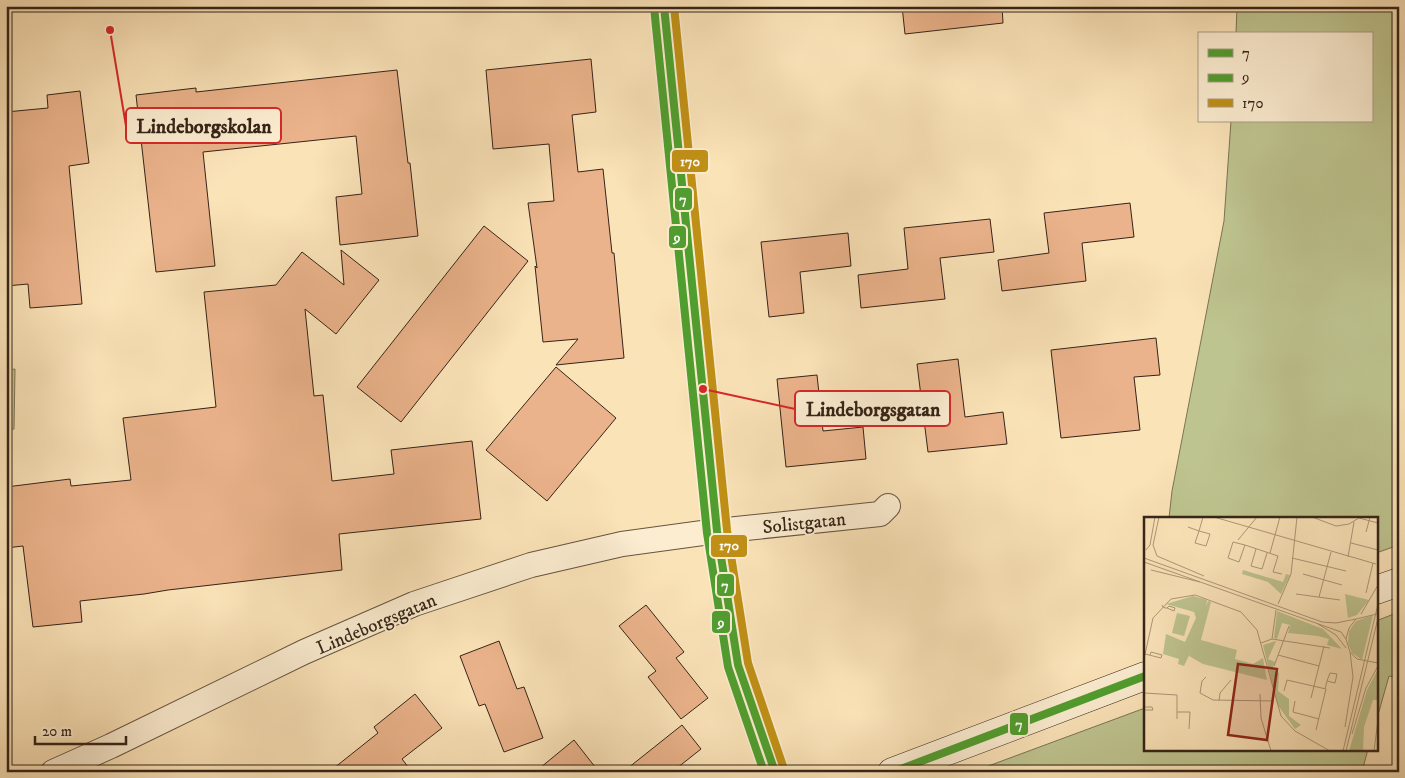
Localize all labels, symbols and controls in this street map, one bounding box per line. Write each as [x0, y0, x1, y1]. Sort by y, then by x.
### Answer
legend [1198, 32, 1372, 122]
text: 7 [1242, 44, 1250, 63]
text: 9 [1241, 68, 1250, 87]
text: 170 [1242, 94, 1263, 113]
callout: Lindeborgskolan [126, 108, 281, 143]
text: Lindeborgskolan [136, 115, 272, 140]
line badge: 170 [671, 149, 709, 173]
text: 170 [680, 153, 700, 171]
line badge: 7 [674, 187, 693, 211]
text: 7 [679, 191, 687, 209]
line badge: 9 [668, 225, 687, 249]
text: 9 [673, 229, 681, 247]
callout: Lindeborgsgatan [795, 391, 950, 426]
text: Lindeborgsgatan [806, 398, 941, 423]
street label: Solistgatan [761, 508, 847, 539]
inset map [1144, 517, 1378, 750]
line badge: 170 [710, 534, 748, 558]
text: 170 [719, 537, 739, 555]
line badge: 7 [716, 573, 735, 597]
text: 7 [721, 577, 729, 595]
street label: Lindeborgsgatan [313, 589, 440, 660]
line badge: 9 [711, 610, 731, 634]
text: 9 [717, 614, 725, 632]
line badge: 7 [1009, 712, 1029, 736]
scale bar [35, 713, 126, 745]
text: 7 [1015, 716, 1023, 734]
text: 20 m [42, 722, 72, 741]

